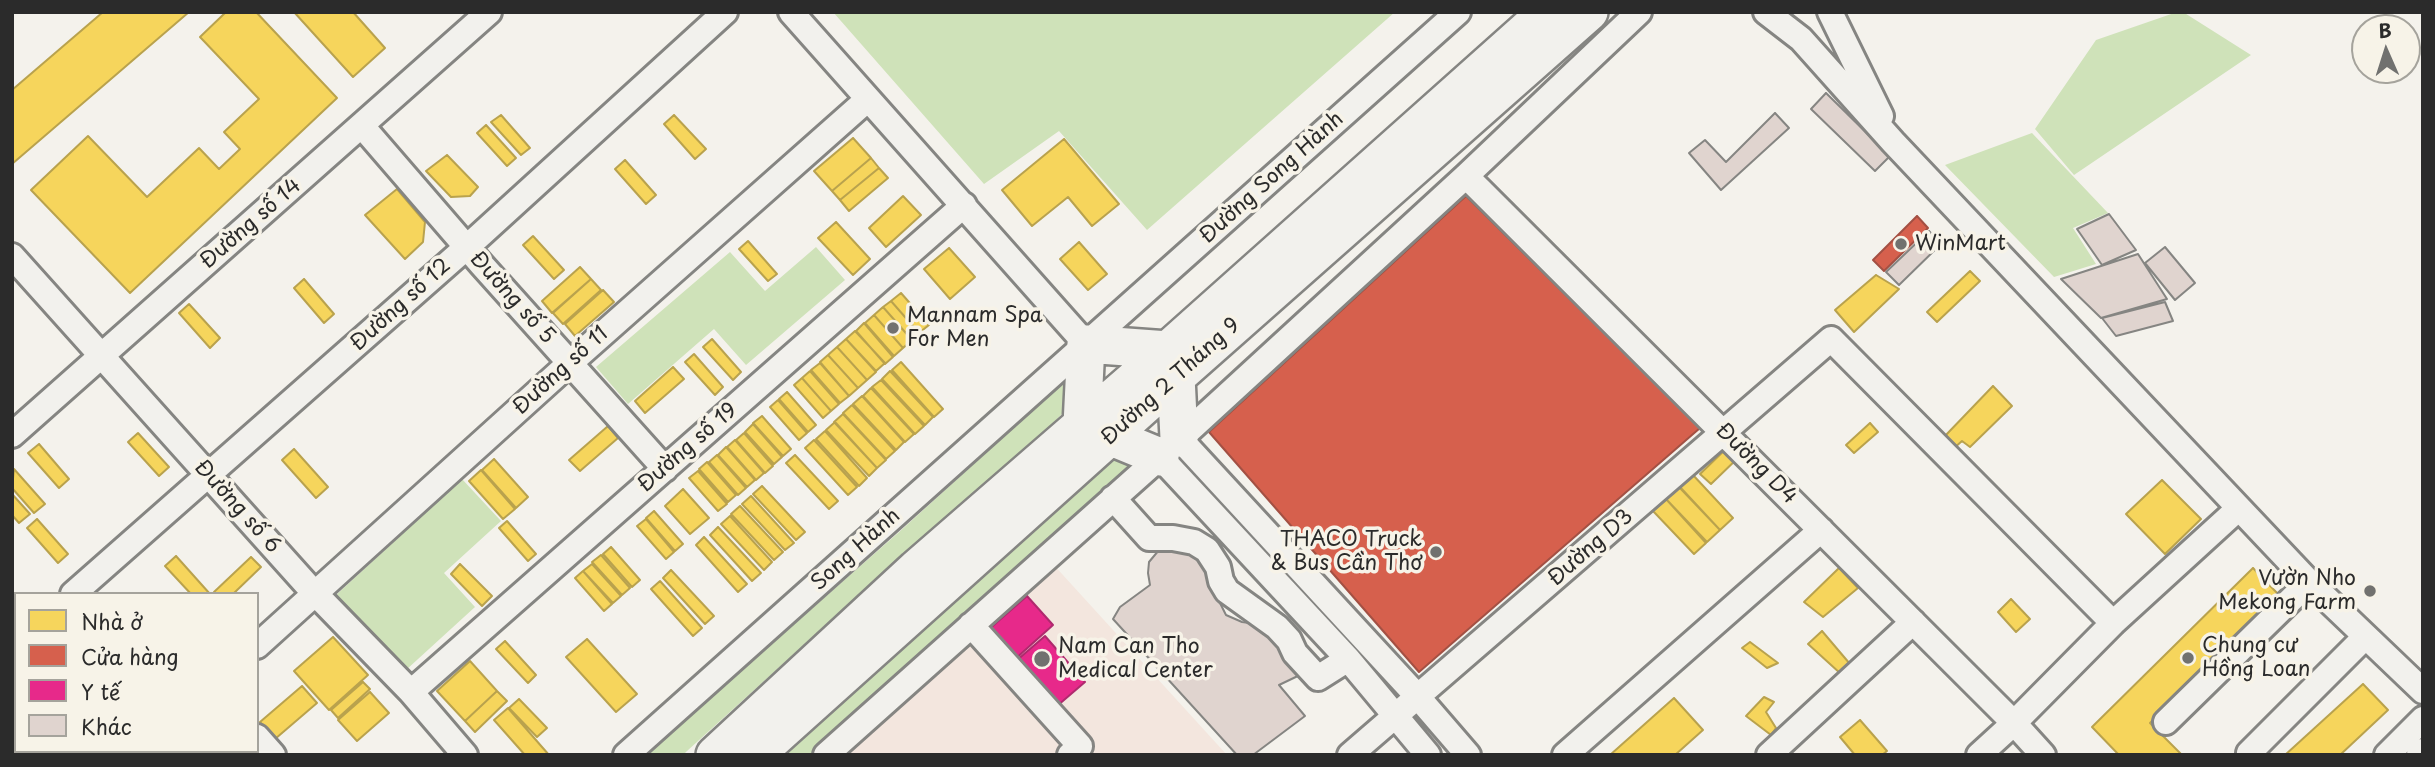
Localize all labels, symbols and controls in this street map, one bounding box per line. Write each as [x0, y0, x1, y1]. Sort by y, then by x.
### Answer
north arrow [2351, 14, 2421, 84]
text: B [2378, 16, 2392, 44]
street label: Đường Song Hành [1195, 107, 1349, 249]
street label: Đường số 14 [196, 173, 306, 275]
place label: WinMart [1915, 231, 2006, 257]
marker: WinMart [1893, 236, 1909, 252]
street label: Đường số 5 [464, 247, 560, 349]
street label: Đường số 12 [346, 253, 456, 357]
place label: Mannam Spa For Men [907, 303, 1043, 353]
street label: Đường 2 Tháng 9 [1096, 313, 1246, 451]
marker: Mannam Spa For Men [885, 320, 901, 336]
street label: Đường số 11 [508, 322, 614, 420]
street label: Đường số 19 [633, 398, 743, 498]
street label: Đường D4 [1710, 418, 1802, 510]
street label: Đường số 6 [189, 455, 285, 559]
street label: Song Hành [806, 504, 906, 596]
street label: Đường D3 [1543, 504, 1639, 592]
place label: THACO Truck & Bus Cần Thơ [1271, 527, 1422, 577]
marker: THACO Truck & Bus Cần Thơ [1428, 544, 1444, 560]
place label: Vườn Nho Mekong Farm [2218, 566, 2356, 616]
marker: Vườn Nho Mekong Farm [2362, 583, 2378, 599]
legend [14, 592, 259, 753]
text: Nhà ở [81, 605, 142, 637]
place label: Chung cư Hồng Loan [2202, 633, 2310, 683]
place label: Nam Can Tho Medical Center [1058, 634, 1213, 684]
text: Cửa hàng [81, 640, 179, 672]
marker: Nam Can Tho Medical Center [1032, 649, 1052, 669]
marker: Chung cư Hồng Loan [2180, 650, 2196, 666]
text: Y tế [81, 675, 120, 707]
text: Khác [81, 710, 132, 742]

